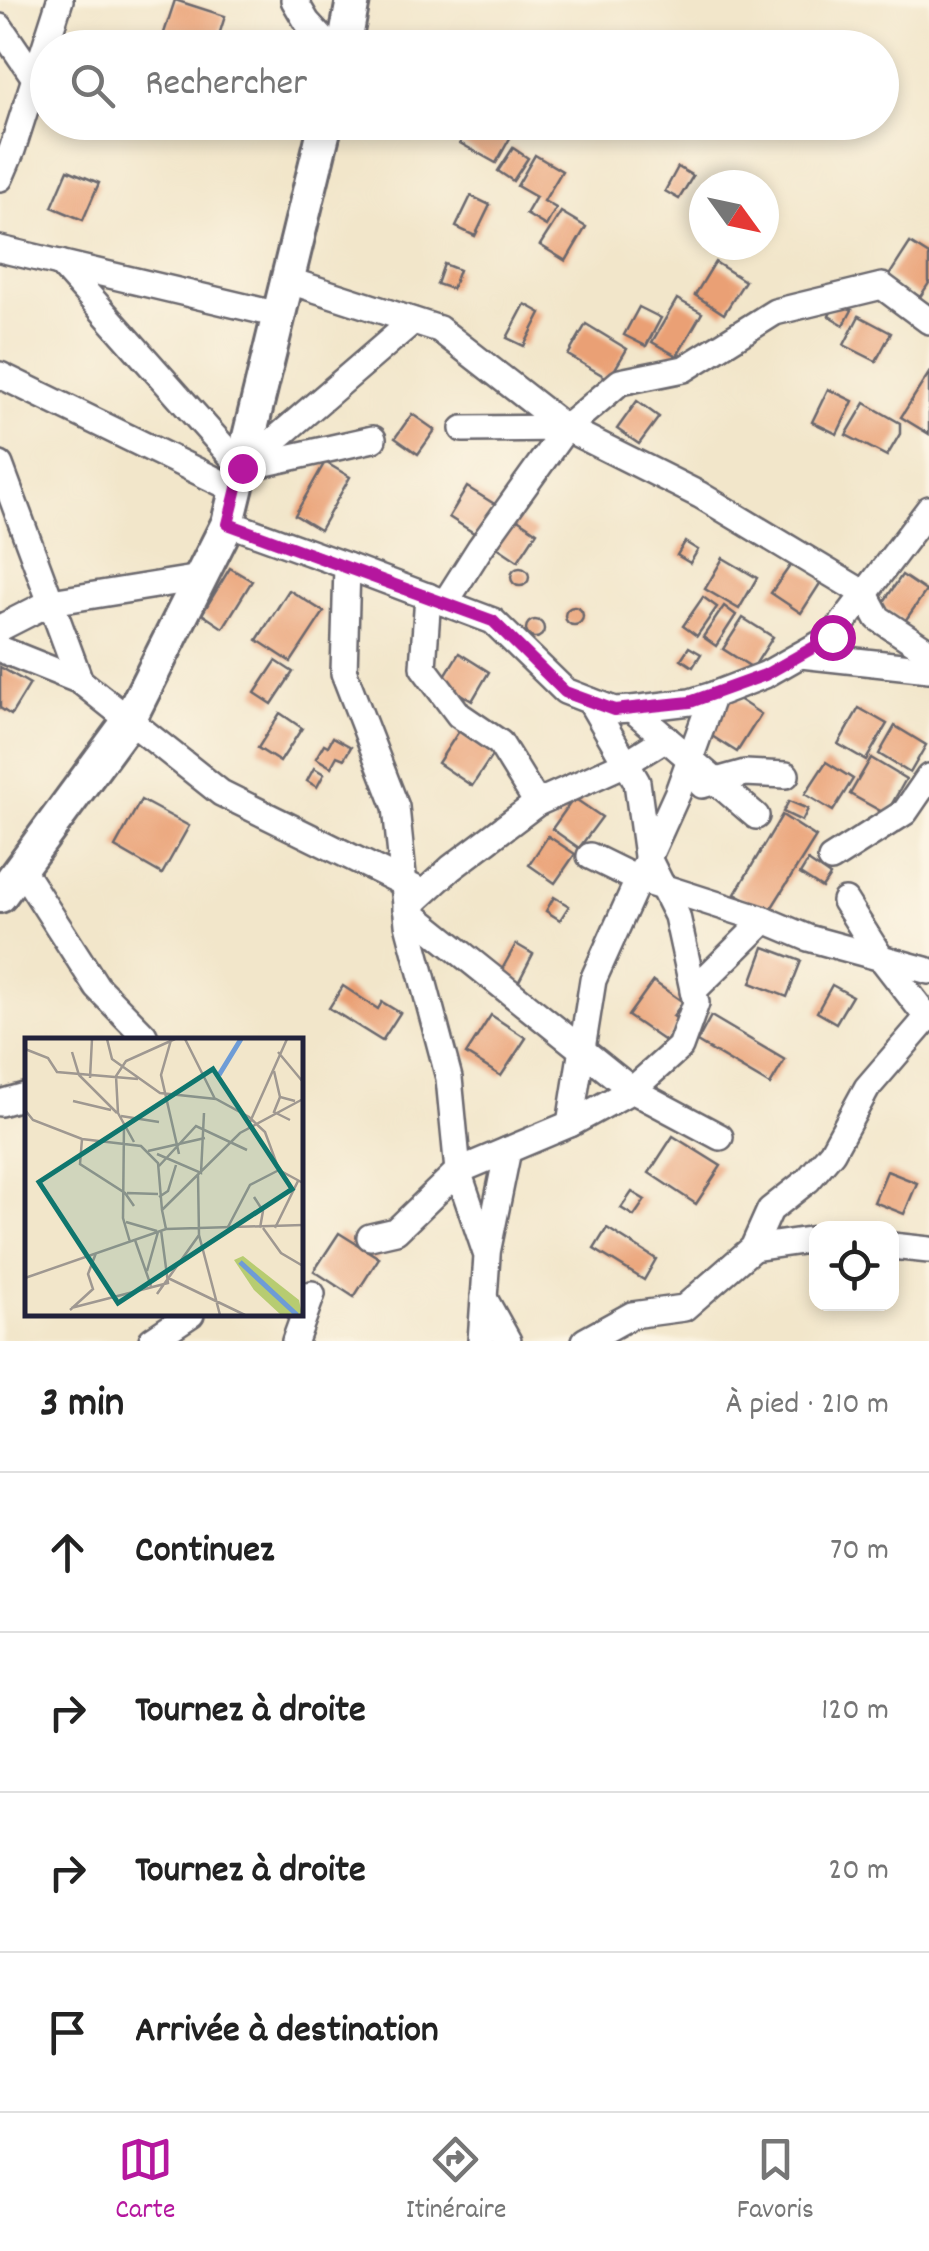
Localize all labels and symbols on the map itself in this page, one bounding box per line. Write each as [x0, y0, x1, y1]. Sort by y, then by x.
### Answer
north arrow [689, 170, 779, 260]
route end [220, 446, 266, 492]
route start [810, 615, 856, 661]
inset map [25, 1038, 302, 1316]

